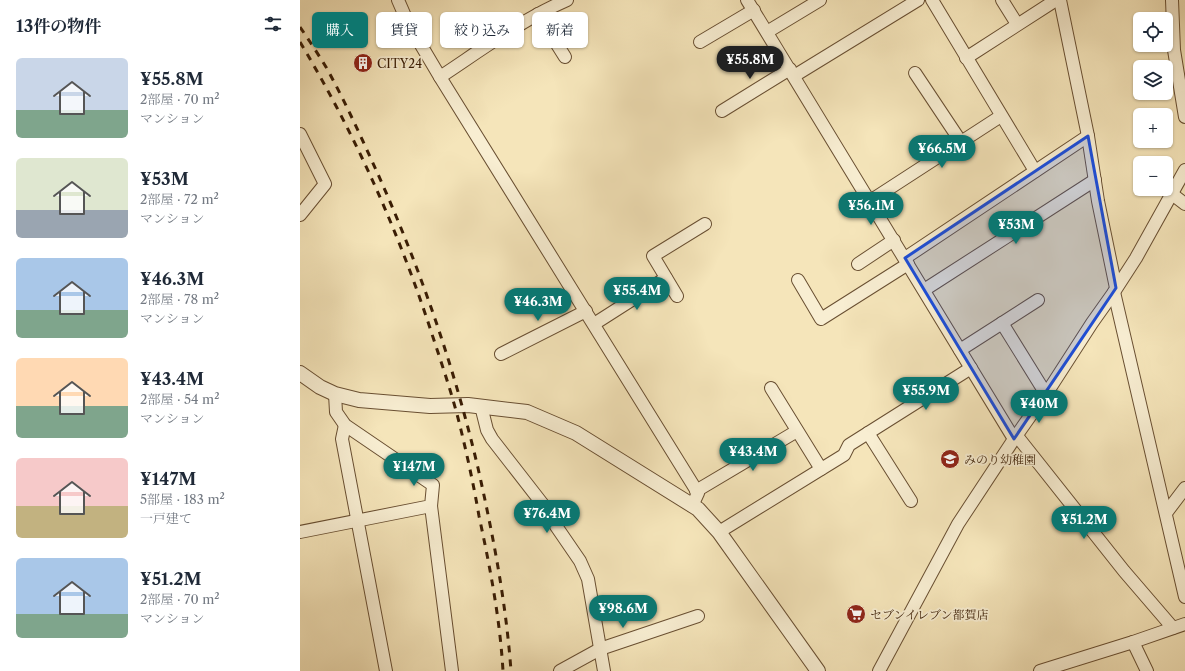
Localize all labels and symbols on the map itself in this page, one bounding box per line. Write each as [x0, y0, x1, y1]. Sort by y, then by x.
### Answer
pin: ¥55.8M [717, 46, 783, 80]
building icon: CITY24 [352, 52, 374, 74]
place label: CITY24 [377, 56, 422, 71]
pin: ¥66.5M [909, 135, 975, 169]
pin: ¥56.1M [838, 192, 904, 226]
pin: ¥53M [992, 211, 1040, 245]
pin: ¥55.4M [604, 277, 670, 311]
pin: ¥46.3M [505, 288, 571, 322]
pin: ¥55.9M [893, 377, 959, 411]
pin: ¥40M [1015, 390, 1063, 424]
pin: ¥43.4M [720, 438, 786, 472]
school or university icon: みのり幼稚園 [939, 448, 961, 470]
place label: みのり幼稚園 [964, 452, 1036, 467]
pin: ¥147M [386, 453, 442, 487]
pin: ¥76.4M [514, 500, 580, 534]
pin: ¥51.2M [1051, 506, 1117, 540]
pin: ¥98.6M [590, 595, 656, 629]
supermarket icon: セブンイレブン都賀店 [845, 603, 867, 625]
place label: セブンイレブン都賀店 [870, 607, 988, 622]

